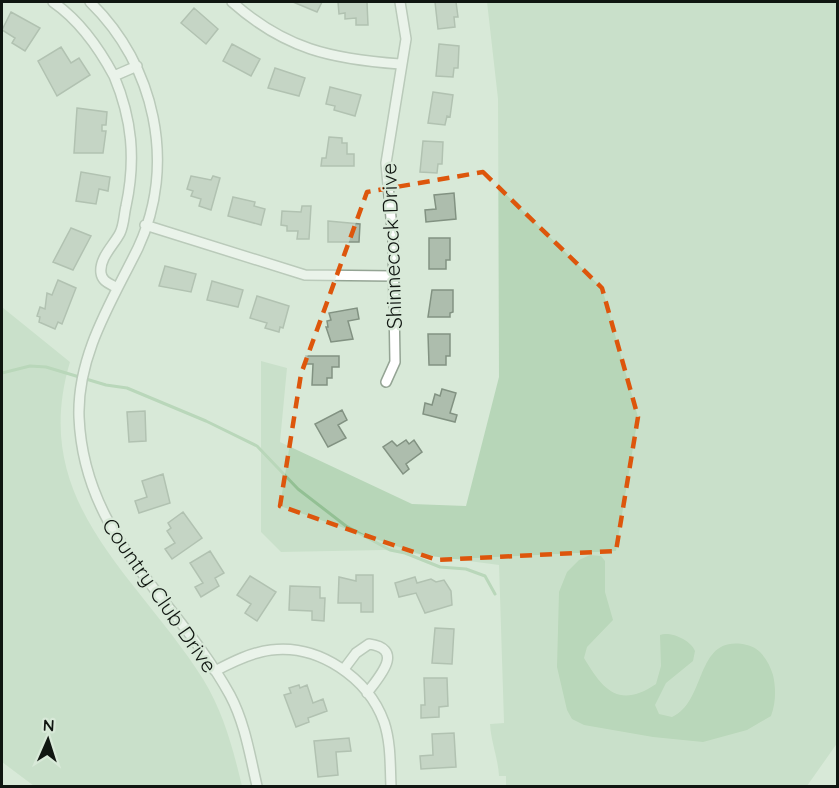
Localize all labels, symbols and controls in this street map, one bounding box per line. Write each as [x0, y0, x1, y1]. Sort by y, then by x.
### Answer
street label: Shinnecock Drive [375, 162, 407, 330]
street label: Country Club Drive [97, 513, 223, 677]
north arrow [18, 710, 78, 770]
text: N [42, 715, 55, 735]

